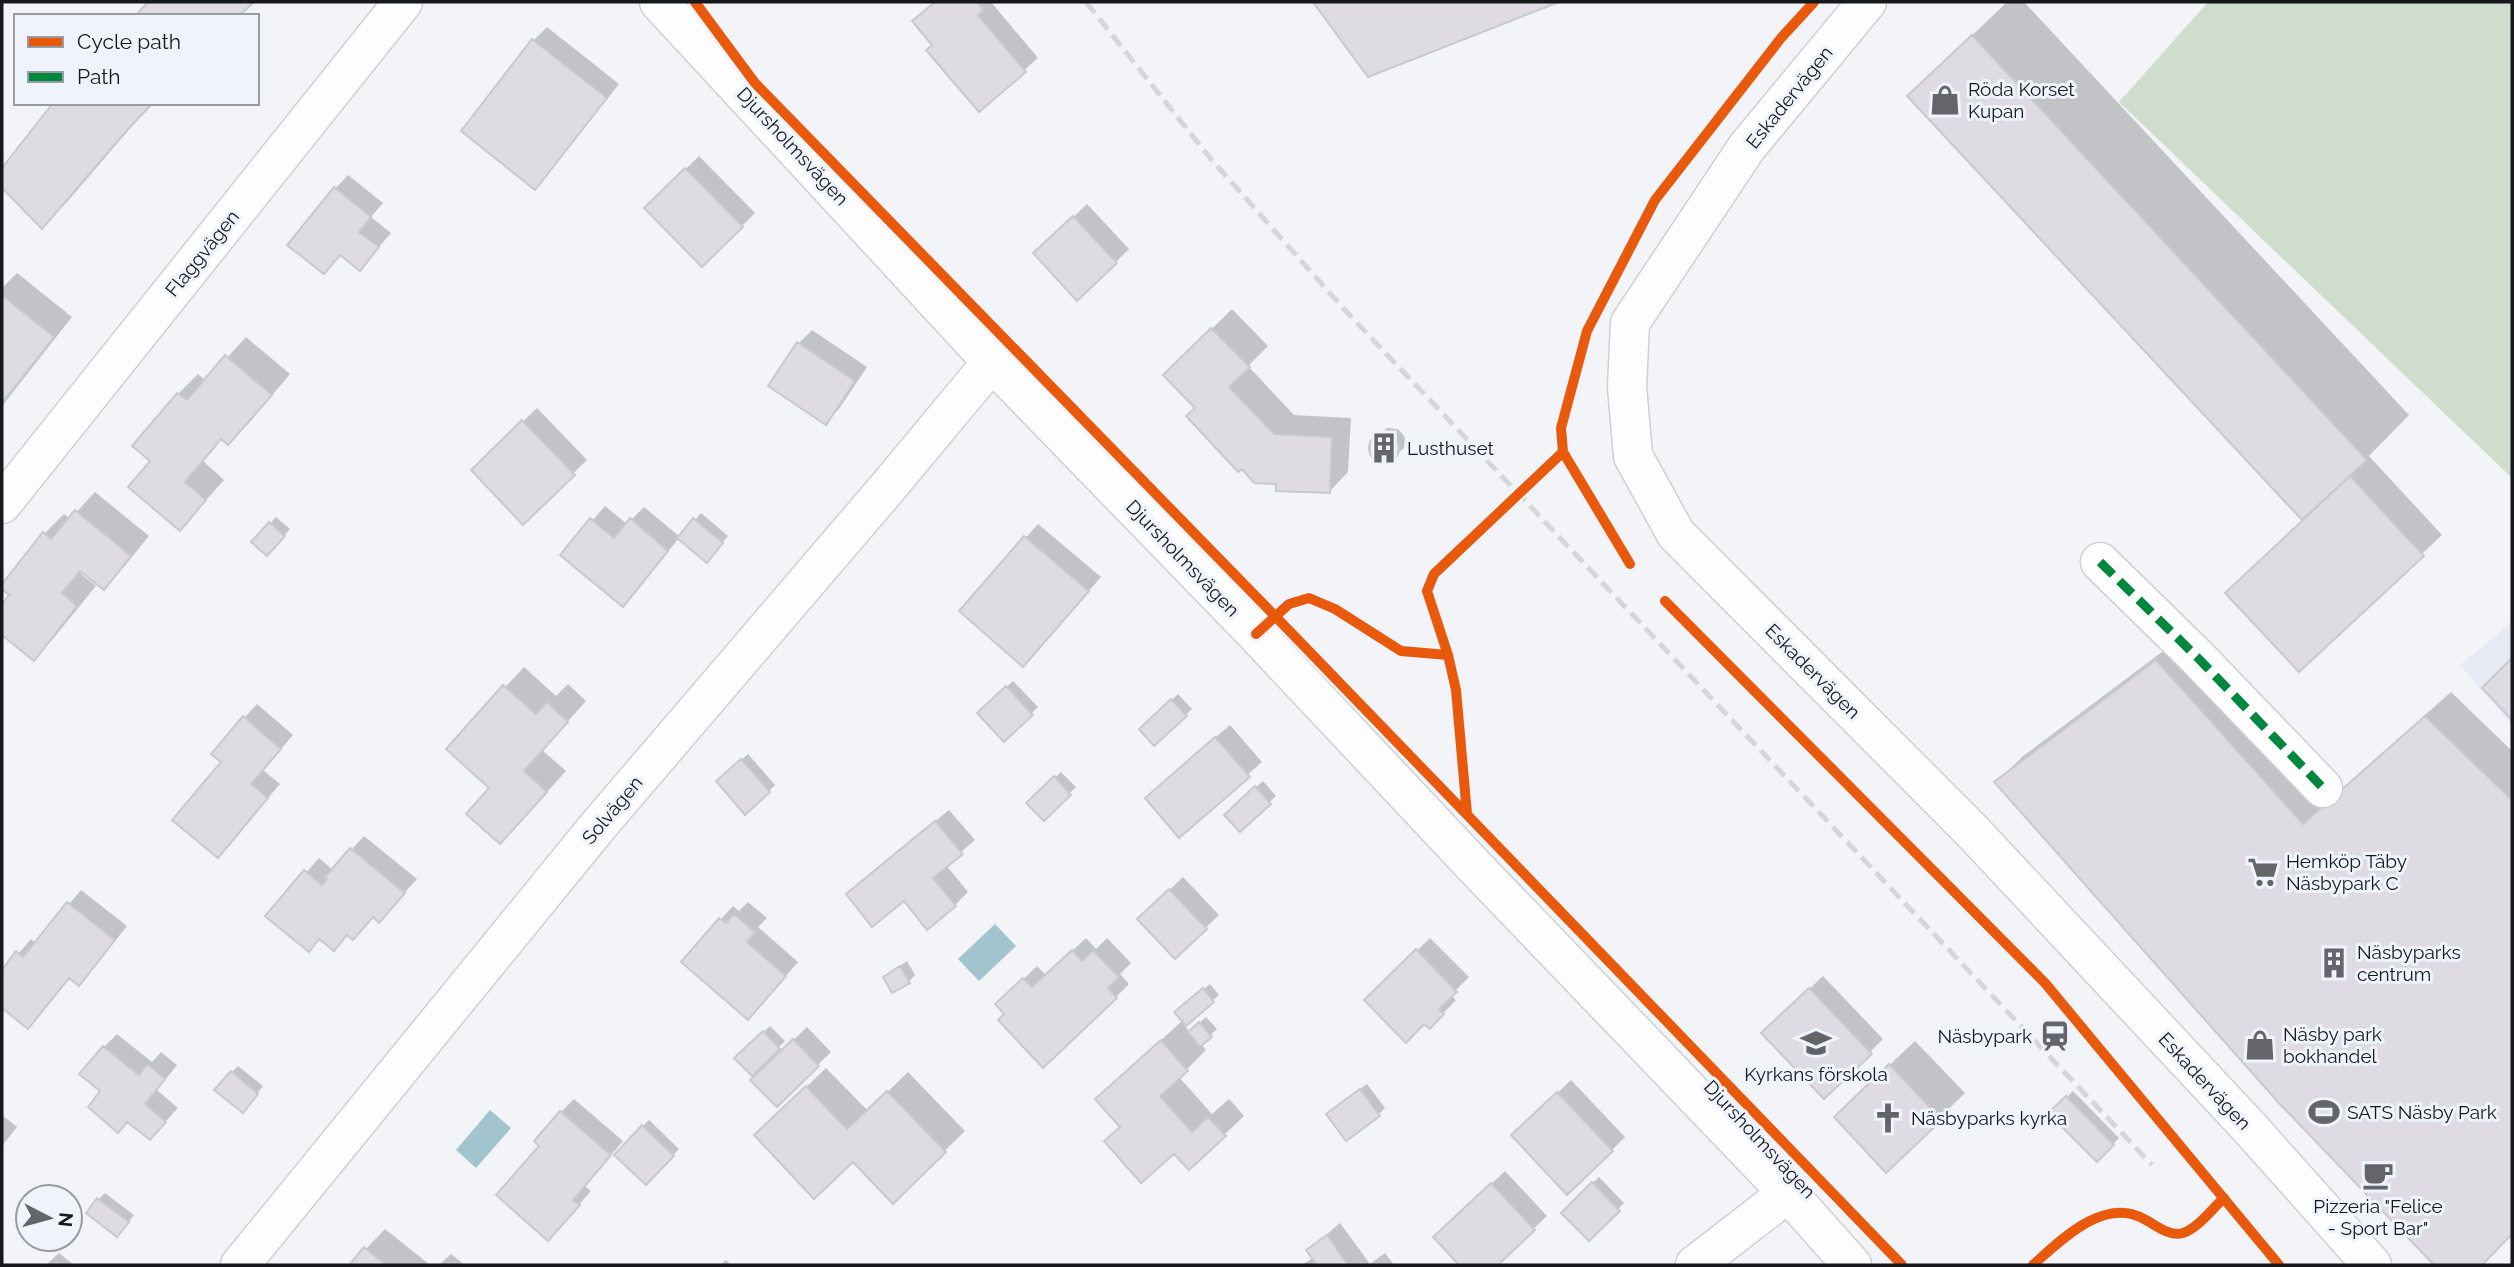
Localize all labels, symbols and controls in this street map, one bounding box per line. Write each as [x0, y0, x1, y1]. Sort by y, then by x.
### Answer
legend [14, 14, 259, 105]
text: Cycle path [77, 29, 181, 54]
street label: Eskadervägen [1741, 42, 1837, 152]
text: Path [77, 64, 121, 89]
place label: Röda Korset Kupan [1968, 78, 2075, 122]
street label: Djursholmsvägen [733, 82, 853, 210]
shop icon: Röda Korset Kupan [1928, 83, 1962, 117]
street label: Flaggvägen [161, 206, 243, 300]
building icon: Lusthuset [1367, 431, 1401, 465]
place label: Lusthuset [1407, 437, 1494, 459]
street label: Djursholmsvägen [1122, 495, 1244, 621]
street label: Eskadervägen [1761, 619, 1865, 723]
street label: Solvägen [577, 772, 647, 848]
place label: Hemköp Täby Näsbypark C [2286, 850, 2407, 894]
supermarket icon: Hemköp Täby Näsbypark C [2246, 855, 2280, 889]
place label: Näsbyparks centrum [2357, 941, 2461, 985]
building icon: Näsbyparks centrum [2317, 946, 2351, 980]
station icon: Näsbypark [2038, 1019, 2072, 1053]
place label: Näsby park bokhandel [2283, 1023, 2382, 1067]
place label: Näsbypark [1937, 1025, 2032, 1047]
school or university icon: Kyrkans förskola [1799, 1026, 1833, 1060]
street label: Eskadervägen [2154, 1028, 2256, 1134]
shop icon: Näsby park bokhandel [2243, 1028, 2277, 1062]
place label: Kyrkans förskola [1744, 1063, 1888, 1085]
street label: Djursholmsvägen [1700, 1075, 1820, 1203]
sports icon: SATS Näsby Park [2307, 1095, 2341, 1129]
church icon: Näsbyparks kyrka [1871, 1101, 1905, 1135]
place label: SATS Näsby Park [2347, 1101, 2497, 1123]
place label: Näsbyparks kyrka [1911, 1107, 2067, 1129]
cafe icon: Pizzeria "Felice - Sport Bar" [2361, 1158, 2395, 1192]
north arrow [14, 1183, 84, 1253]
place label: Pizzeria "Felice - Sport Bar" [2313, 1195, 2443, 1239]
text: N [54, 1211, 78, 1228]

